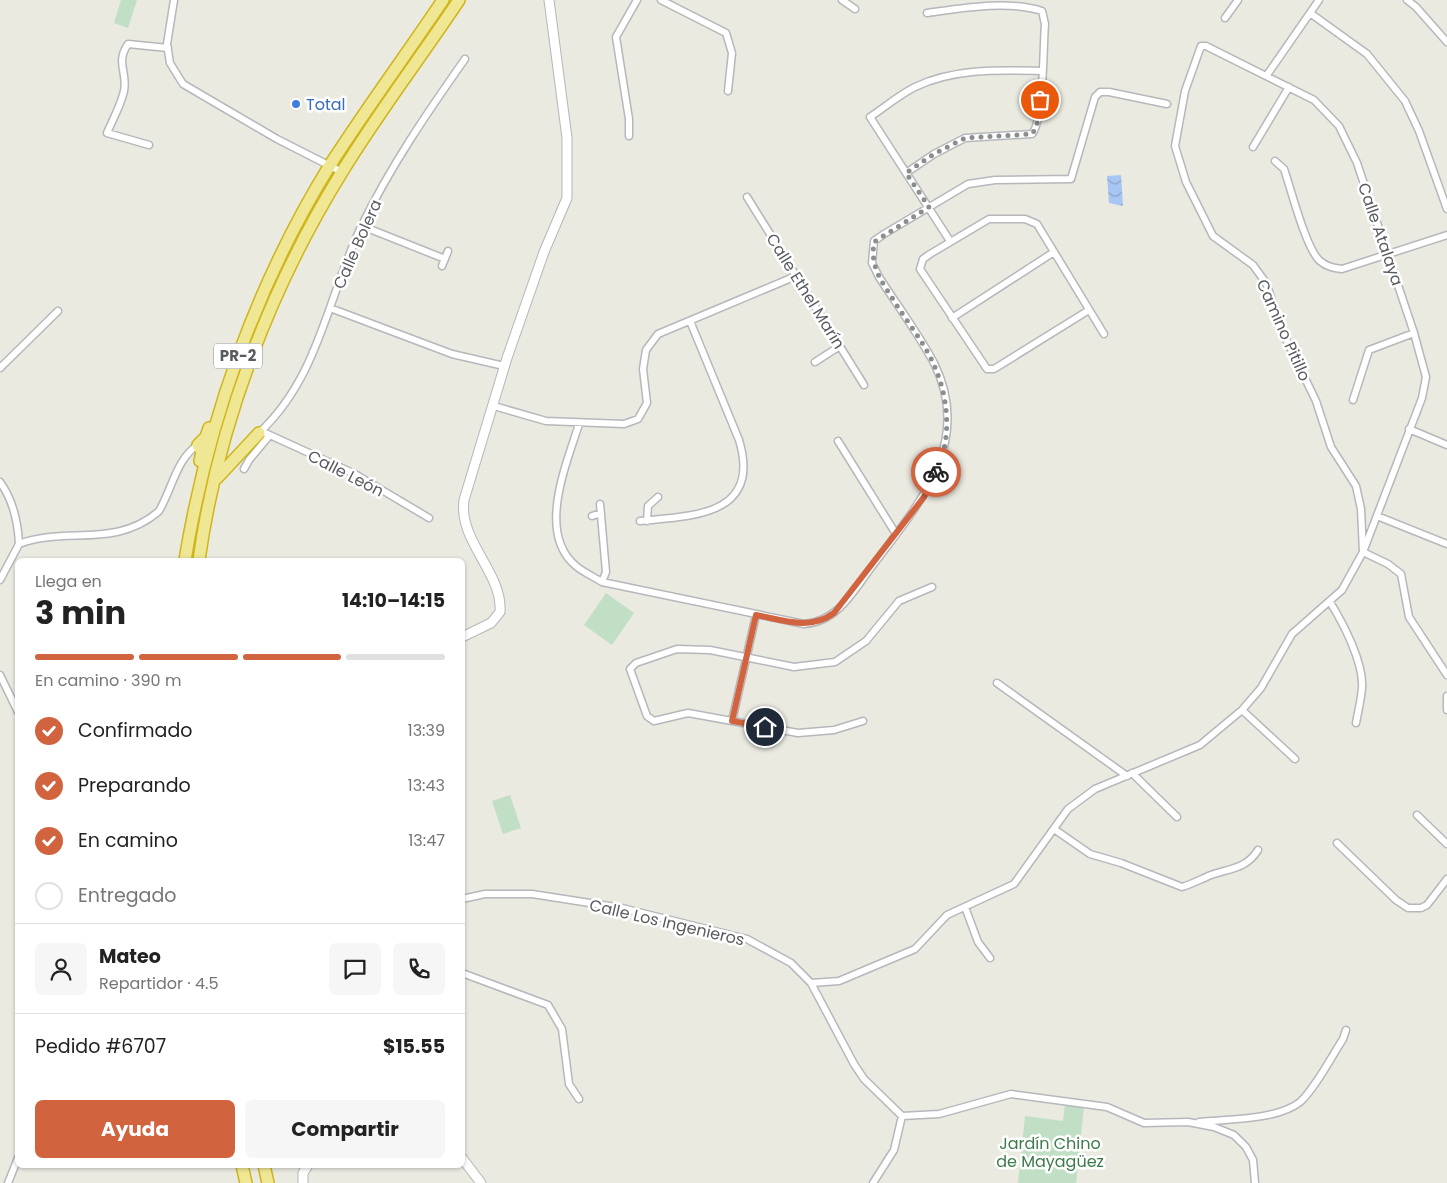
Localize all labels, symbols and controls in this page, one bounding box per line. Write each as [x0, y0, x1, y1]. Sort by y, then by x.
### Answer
pin [1019, 79, 1061, 121]
icon: bag [1026, 86, 1054, 114]
place label: Total [306, 93, 345, 116]
marker: Total [290, 98, 302, 110]
street label: Calle Atalaya [1352, 180, 1409, 289]
street label: Calle Bolera [327, 196, 387, 293]
street label: Calle Ethel Marín [761, 229, 850, 353]
street label: Camino Pitillo [1251, 276, 1316, 385]
road number: PR-2 [214, 344, 262, 368]
street label: Calle León [304, 444, 388, 502]
courier [911, 447, 961, 497]
icon: bike [922, 458, 950, 486]
text: Llega en [35, 570, 102, 593]
text: 14:10–14:15 [342, 587, 445, 614]
text: 3 min [35, 590, 126, 635]
text: En camino · 390 m [35, 669, 181, 692]
pin [744, 706, 786, 748]
icon: home [751, 713, 779, 741]
icon: check [35, 717, 63, 745]
text: Confirmado [78, 717, 192, 744]
text: 13:39 [408, 719, 445, 742]
icon: check [35, 772, 63, 800]
text: Preparando [78, 772, 191, 799]
text: 13:43 [408, 774, 445, 797]
icon: check [35, 827, 63, 855]
text: En camino [78, 827, 178, 854]
text: 13:47 [408, 829, 445, 852]
text: Entregado [78, 882, 176, 909]
street label: Calle Los Ingenieros [587, 893, 747, 952]
button: person [35, 943, 87, 995]
text: Mateo [99, 943, 161, 970]
button: chat [329, 943, 381, 995]
button: phone [393, 943, 445, 995]
text: Repartidor · 4.5 [99, 972, 218, 995]
text: Pedido #6707 [35, 1033, 166, 1060]
text: $15.55 [383, 1033, 445, 1060]
button: Ayuda [35, 1100, 235, 1158]
button: Compartir [245, 1100, 445, 1158]
park label: Jardín Chino de Mayagüez [996, 1132, 1104, 1173]

